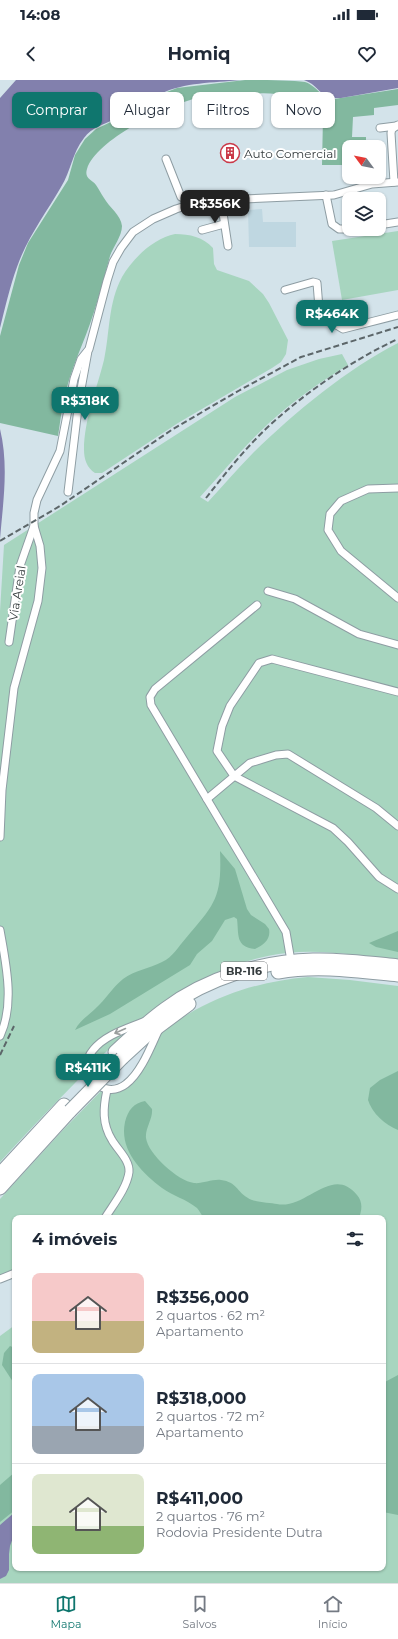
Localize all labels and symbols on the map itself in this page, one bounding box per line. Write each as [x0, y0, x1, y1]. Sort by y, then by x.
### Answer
north arrow [342, 140, 386, 184]
building icon: Auto Comercial [219, 142, 241, 164]
place label: Auto Comercial [244, 146, 336, 161]
pin: R$356K [182, 190, 248, 224]
pin: R$464K [299, 300, 365, 334]
pin: R$318K [52, 387, 118, 421]
street label: Via Areial [5, 564, 29, 622]
road number: BR-116 [221, 962, 267, 980]
one-way arrow [115, 1028, 127, 1036]
pin: R$411K [55, 1054, 121, 1088]

